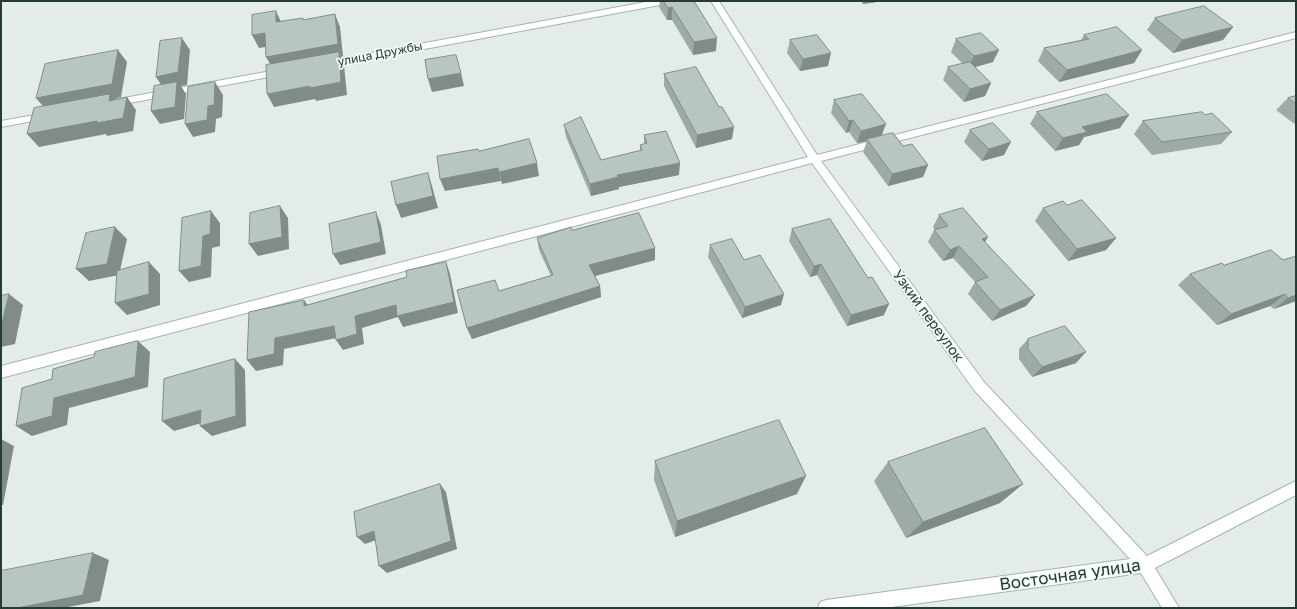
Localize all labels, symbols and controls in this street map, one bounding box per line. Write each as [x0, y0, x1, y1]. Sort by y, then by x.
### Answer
street label: улица Дружбы [336, 39, 424, 69]
street label: Узкий переулок [889, 267, 967, 365]
street label: Восточная улица [998, 555, 1142, 595]

